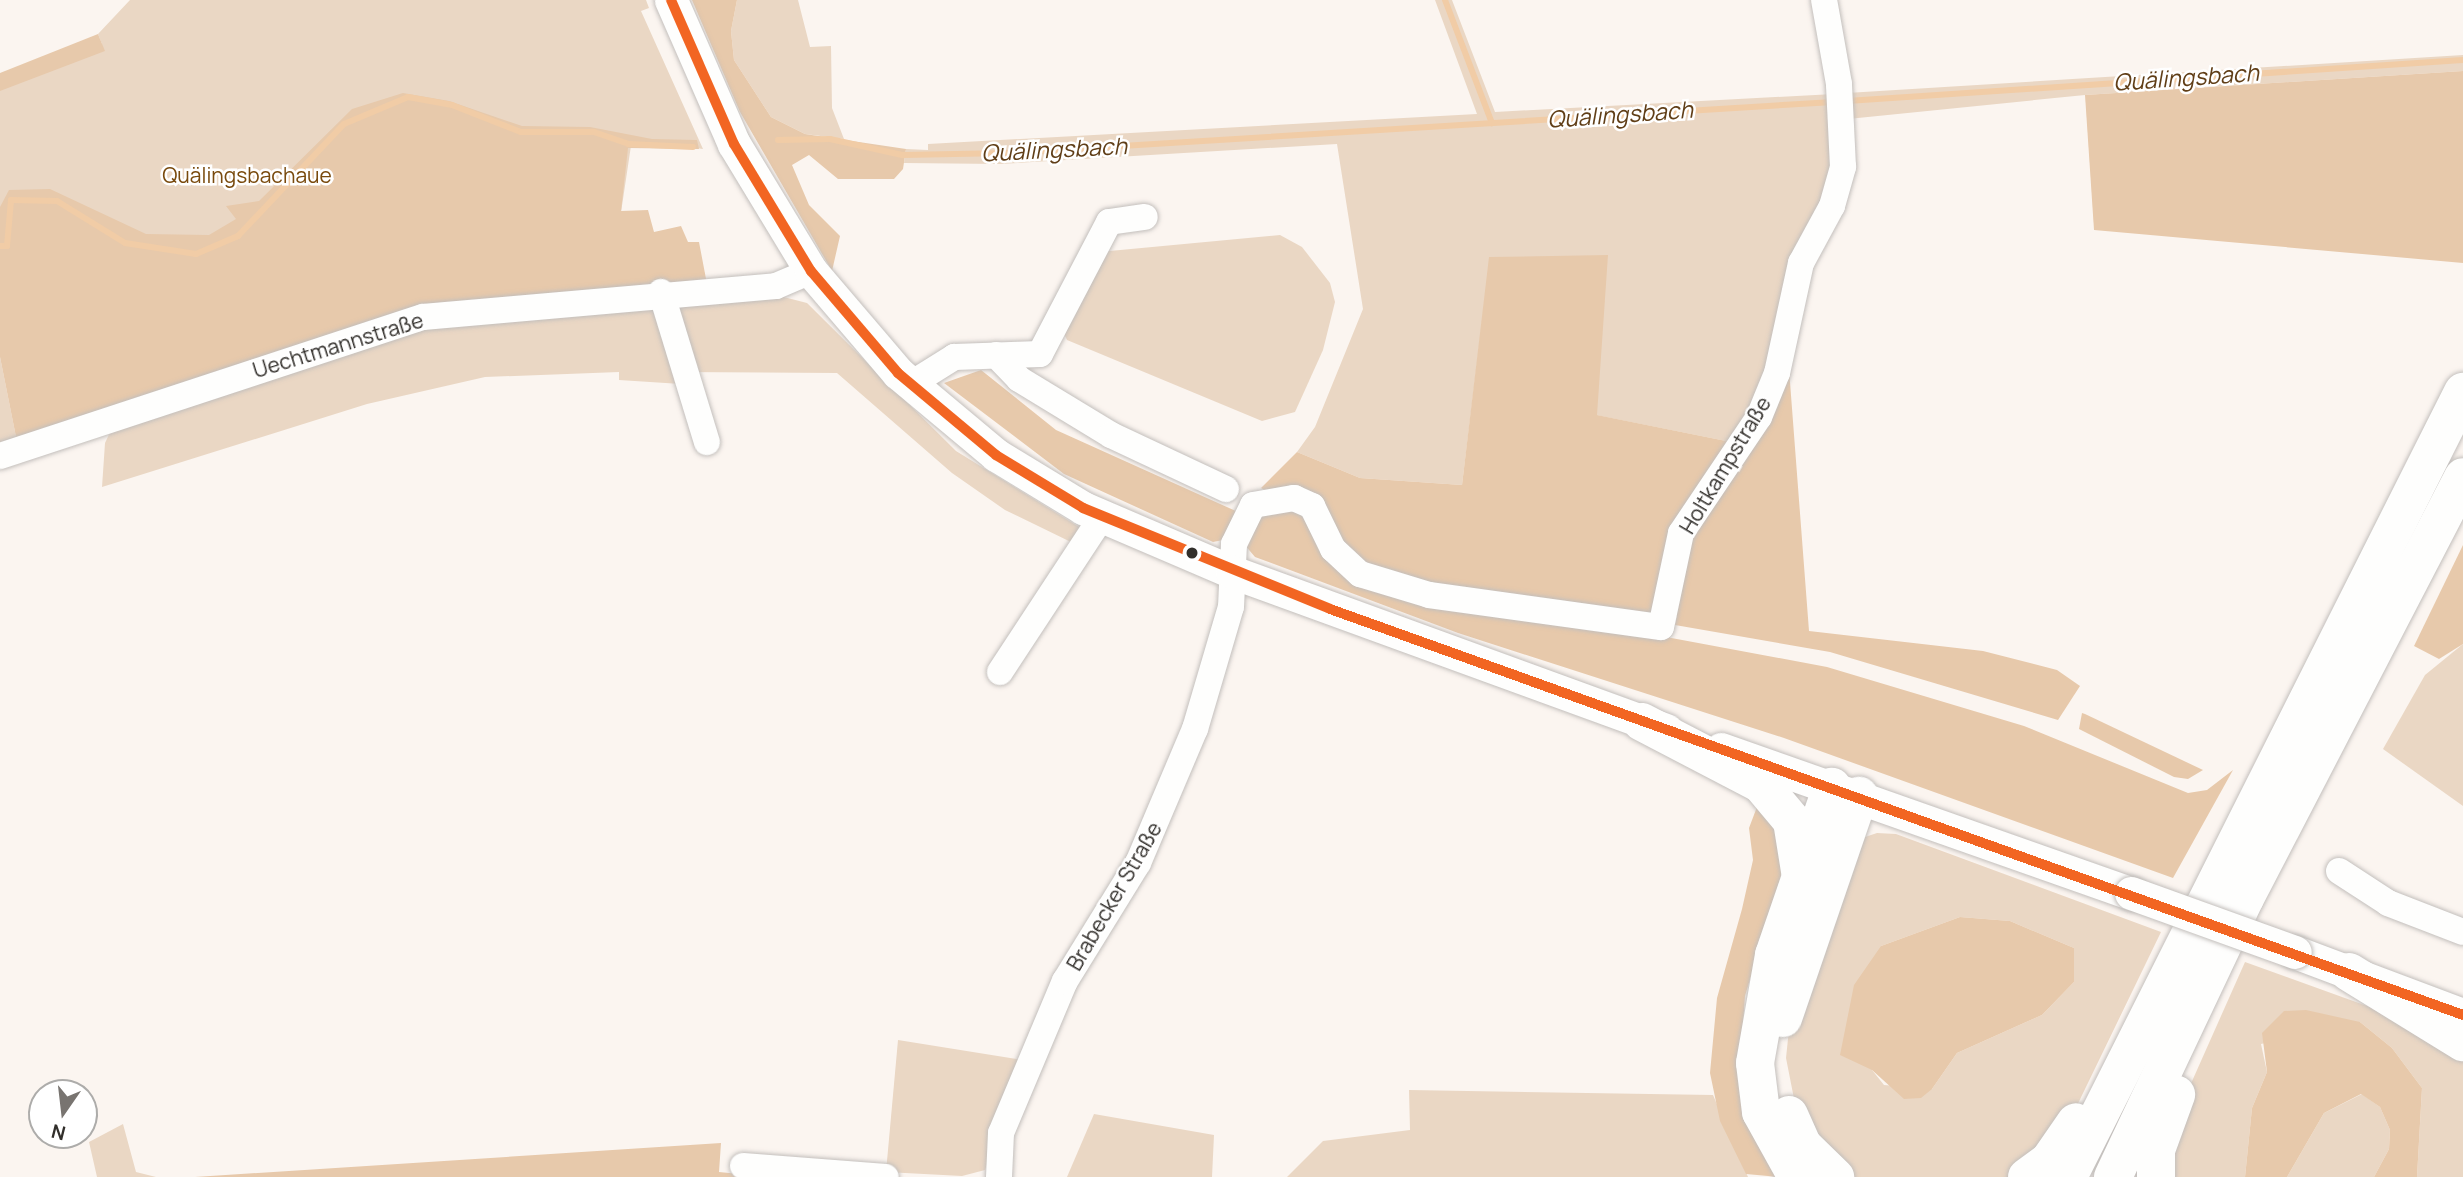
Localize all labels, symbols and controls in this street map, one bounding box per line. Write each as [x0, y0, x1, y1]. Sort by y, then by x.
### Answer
water label: Quälingsbach [2112, 58, 2260, 96]
water label: Quälingsbach [1546, 95, 1694, 133]
water label: Quälingsbach [980, 131, 1128, 167]
park label: Quälingsbachaue [162, 162, 332, 188]
street label: Uechtmannstraße [250, 307, 426, 383]
street label: Holtkampstraße [1674, 392, 1776, 538]
unlabelled marker [1185, 546, 1199, 560]
street label: Brabecker Straße [1061, 817, 1167, 975]
north arrow [28, 1079, 98, 1149]
text: N [49, 1118, 68, 1147]

